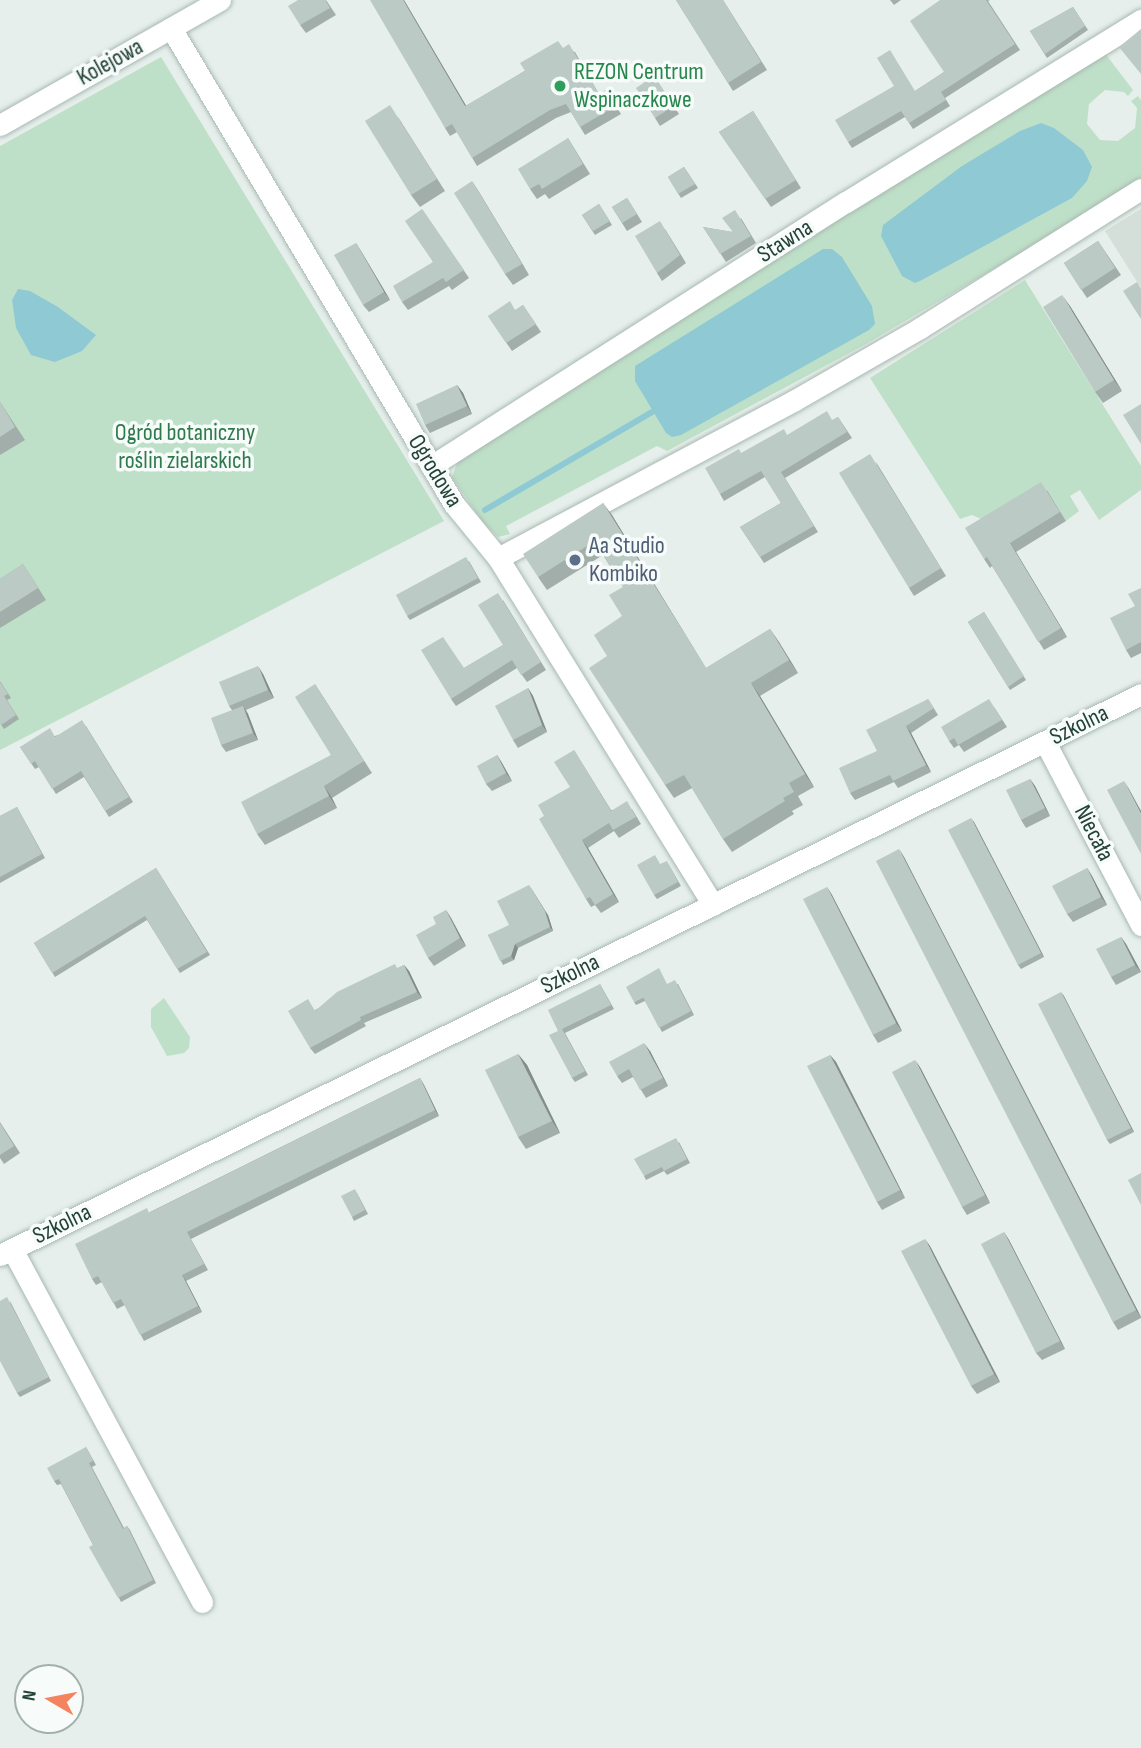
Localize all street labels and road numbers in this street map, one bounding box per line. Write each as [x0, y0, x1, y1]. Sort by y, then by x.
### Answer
street label: Kolejowa [72, 32, 148, 92]
street label: Stawna [752, 213, 818, 269]
street label: Ogrodowa [402, 429, 468, 513]
street label: Szkolna [1045, 699, 1113, 751]
street label: Niecała [1068, 800, 1120, 866]
street label: Szkolna [536, 948, 604, 1000]
street label: Szkolna [28, 1198, 96, 1250]

